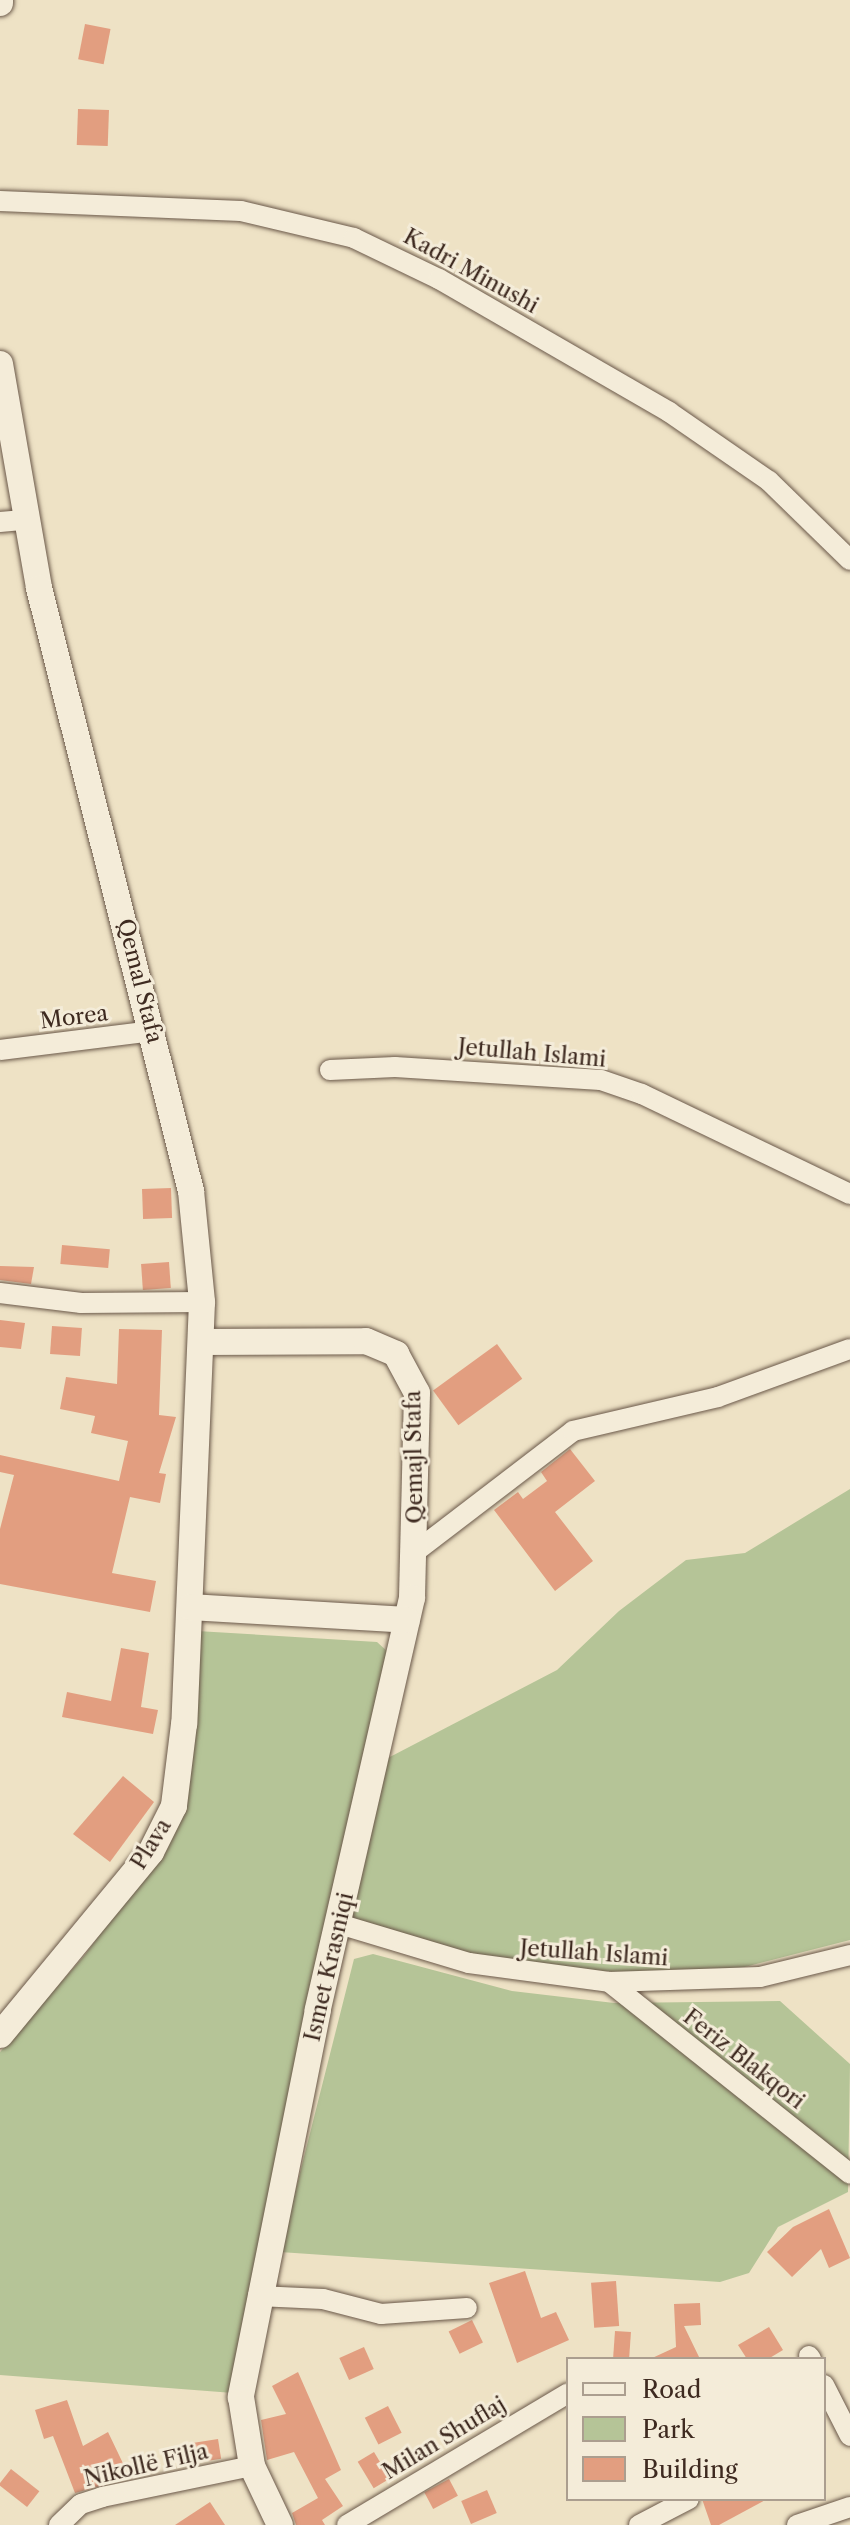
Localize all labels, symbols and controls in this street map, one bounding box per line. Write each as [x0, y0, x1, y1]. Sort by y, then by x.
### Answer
street label: Kadri Minushi [399, 223, 543, 319]
street label: Qemal Stafa [112, 916, 168, 1046]
street label: Morea [39, 1000, 109, 1034]
street label: Jetullah Islami [457, 1033, 607, 1073]
street label: Qemajl Stafa [400, 1390, 428, 1524]
street label: Plava [125, 1814, 177, 1874]
street label: Ismet Krasniqi [299, 1890, 359, 2044]
street label: Jetullah Islami [519, 1935, 669, 1971]
street label: Feriz Blakqori [678, 2003, 810, 2115]
legend [566, 2357, 826, 2501]
text: Road [642, 2375, 701, 2404]
street label: Milan Shuflaj [378, 2391, 510, 2485]
text: Park [642, 2415, 694, 2444]
street label: Nikollë Filja [81, 2438, 211, 2492]
text: Building [642, 2455, 738, 2484]

